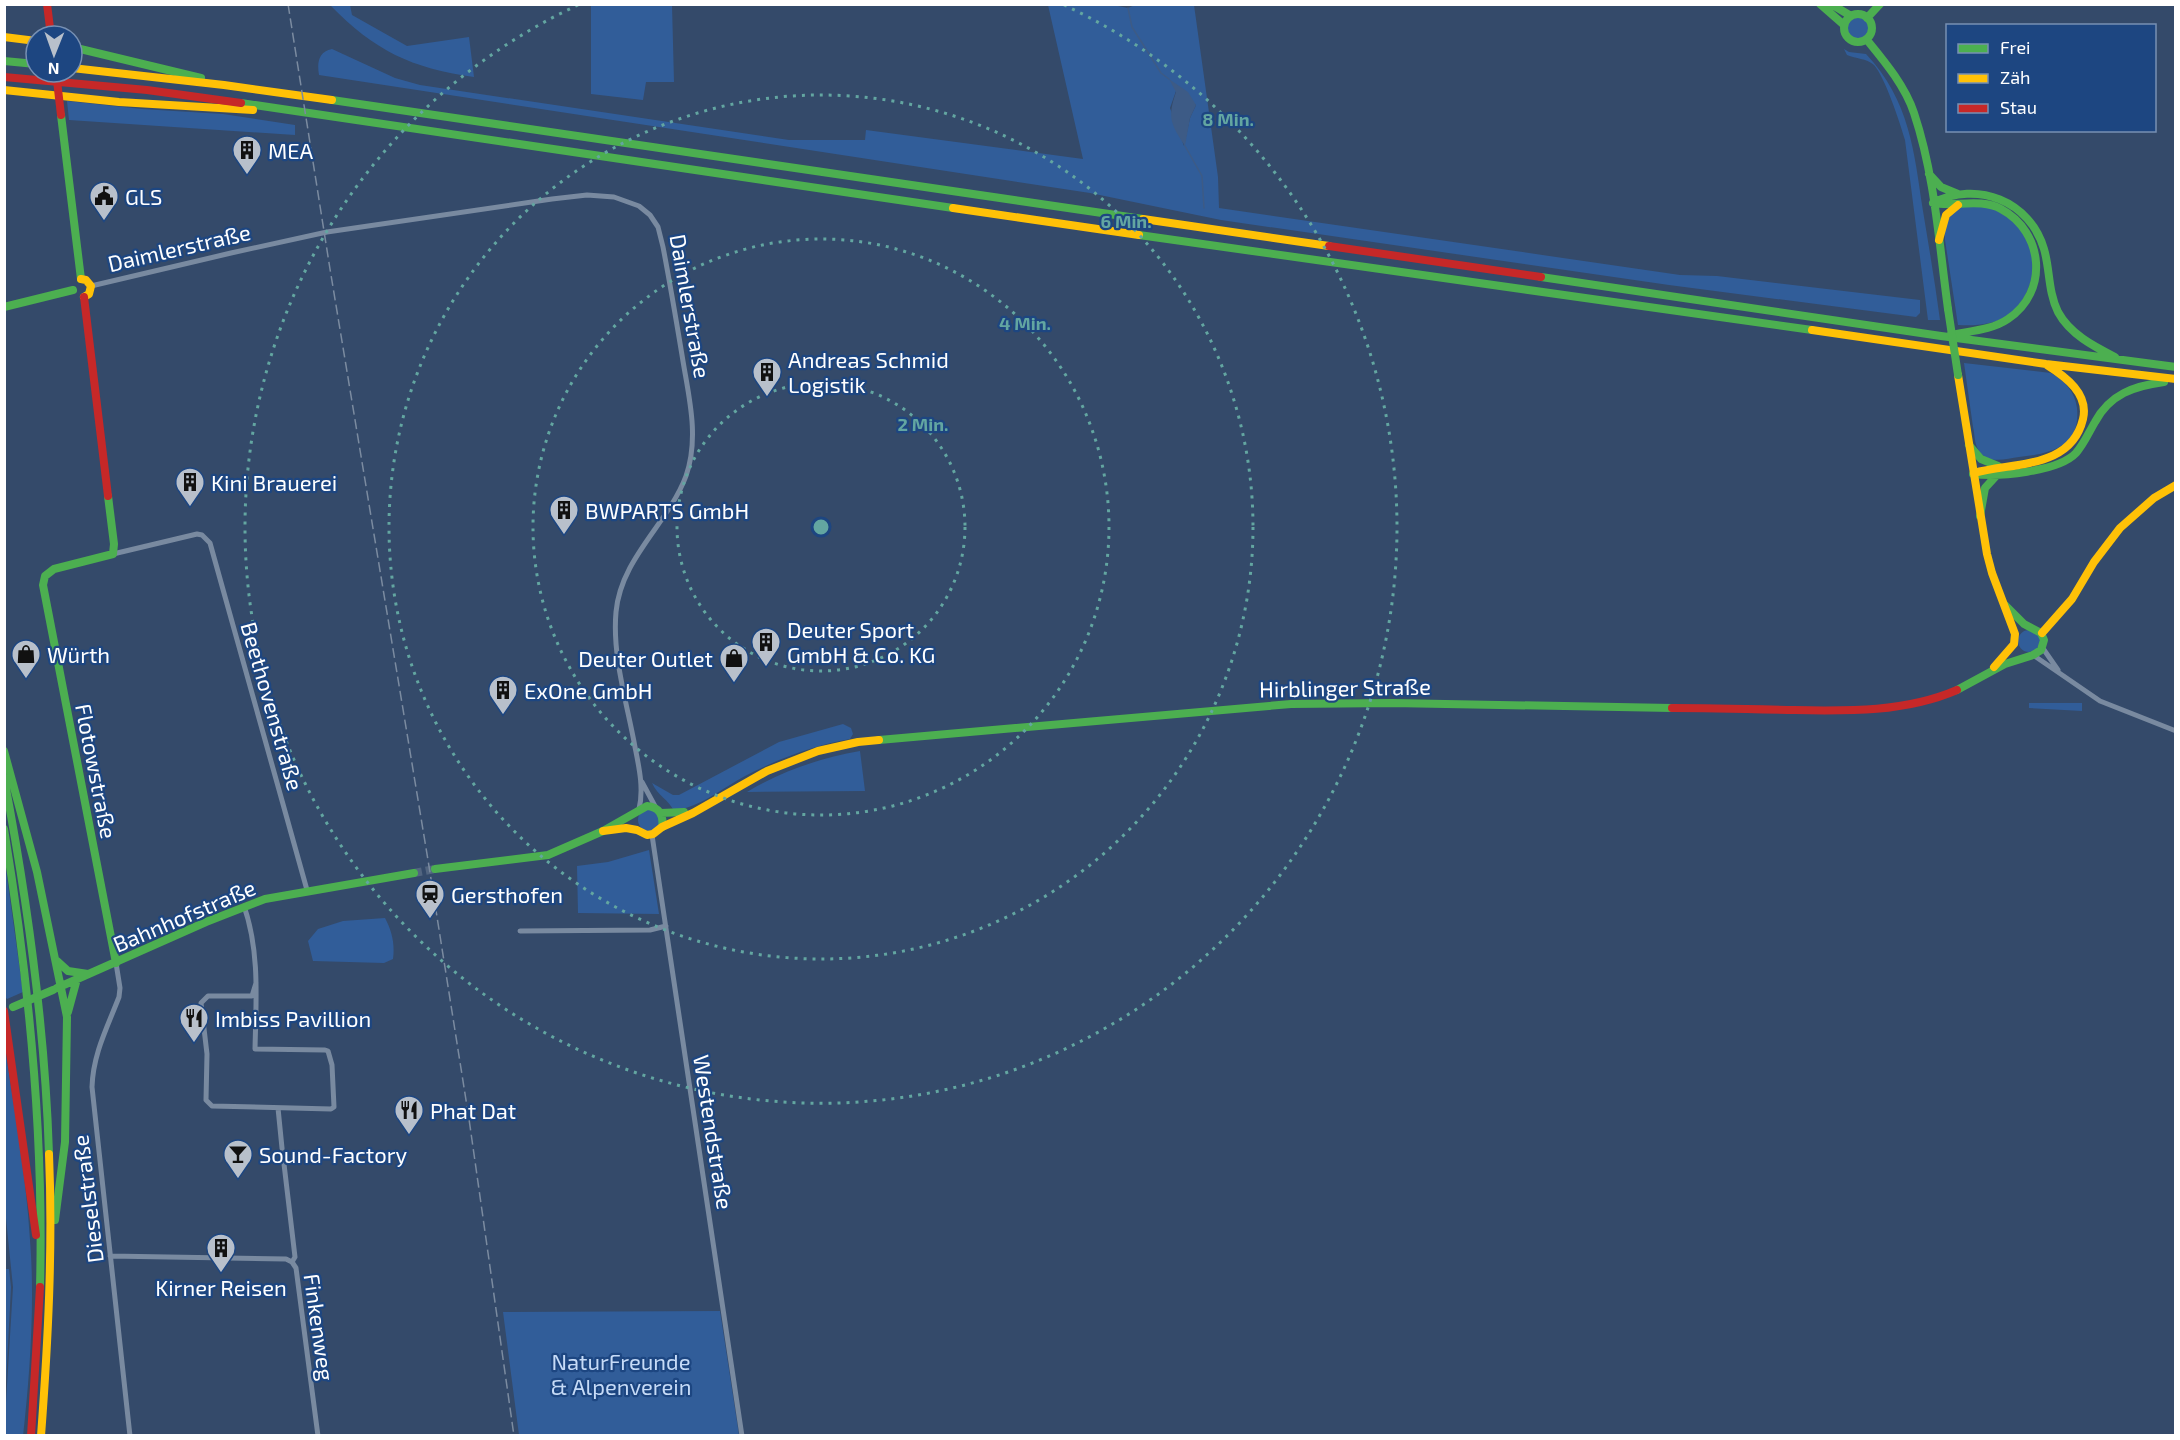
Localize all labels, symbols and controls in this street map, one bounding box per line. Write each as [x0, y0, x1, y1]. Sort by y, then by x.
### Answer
north arrow [24, 24, 84, 84]
legend [1946, 24, 2156, 132]
text: Frei [2000, 36, 2031, 58]
text: N [48, 60, 60, 79]
text: Zäh [2000, 66, 2031, 88]
text: Stau [2000, 96, 2037, 118]
text: 8 Min. [1202, 108, 1254, 130]
building icon: MEA [231, 134, 263, 176]
place label: MEA [268, 137, 314, 163]
public building icon: GLS [88, 180, 120, 222]
place label: GLS [125, 183, 162, 209]
text: 6 Min. [1100, 210, 1152, 232]
street label: Daimlerstraße [105, 218, 253, 276]
street label: Daimlerstraße [666, 232, 716, 380]
text: 4 Min. [999, 312, 1051, 334]
place label: Andreas Schmid Logistik [788, 346, 949, 397]
building icon: Andreas Schmid Logistik [751, 356, 783, 398]
text: 2 Min. [898, 413, 949, 435]
building icon: Kini Brauerei [174, 466, 206, 508]
place label: Kini Brauerei [211, 469, 337, 495]
building icon: BWPARTS GmbH [548, 494, 580, 536]
place label: BWPARTS GmbH [585, 497, 749, 523]
centre of rings [811, 517, 831, 537]
place label: Deuter Sport GmbH & Co. KG [787, 616, 935, 667]
street label: Beethovenstraße [237, 619, 309, 793]
building icon: Deuter Sport GmbH & Co. KG [750, 626, 782, 668]
shop icon: Würth [10, 638, 42, 680]
place label: Würth [47, 641, 110, 667]
shop icon: Deuter Outlet [718, 642, 750, 684]
place label: Deuter Outlet [578, 645, 713, 671]
street label: Hirblinger Straße [1259, 673, 1431, 701]
building icon: ExOne GmbH [487, 674, 519, 716]
place label: ExOne GmbH [524, 677, 652, 703]
street label: Flotowstraße [71, 701, 123, 841]
street label: Bahnhofstraße [109, 873, 259, 957]
station icon: Gersthofen [414, 878, 446, 920]
place label: Gersthofen [451, 881, 563, 907]
restaurant icon: Imbiss Pavillion [178, 1002, 210, 1044]
place label: Imbiss Pavillion [215, 1005, 371, 1031]
street label: Westendstraße [689, 1053, 739, 1211]
restaurant icon: Phat Dat [393, 1094, 425, 1136]
place label: Phat Dat [430, 1097, 516, 1123]
street label: Dieselstraße [66, 1134, 108, 1264]
bar icon: Sound-Factory [222, 1138, 254, 1180]
place label: Sound-Factory [259, 1141, 408, 1167]
building icon: Kirner Reisen [205, 1232, 237, 1274]
street label: Finkenweg [300, 1272, 340, 1382]
place label: Kirner Reisen [155, 1274, 287, 1300]
park label: NaturFreunde & Alpenverein [551, 1348, 691, 1399]

